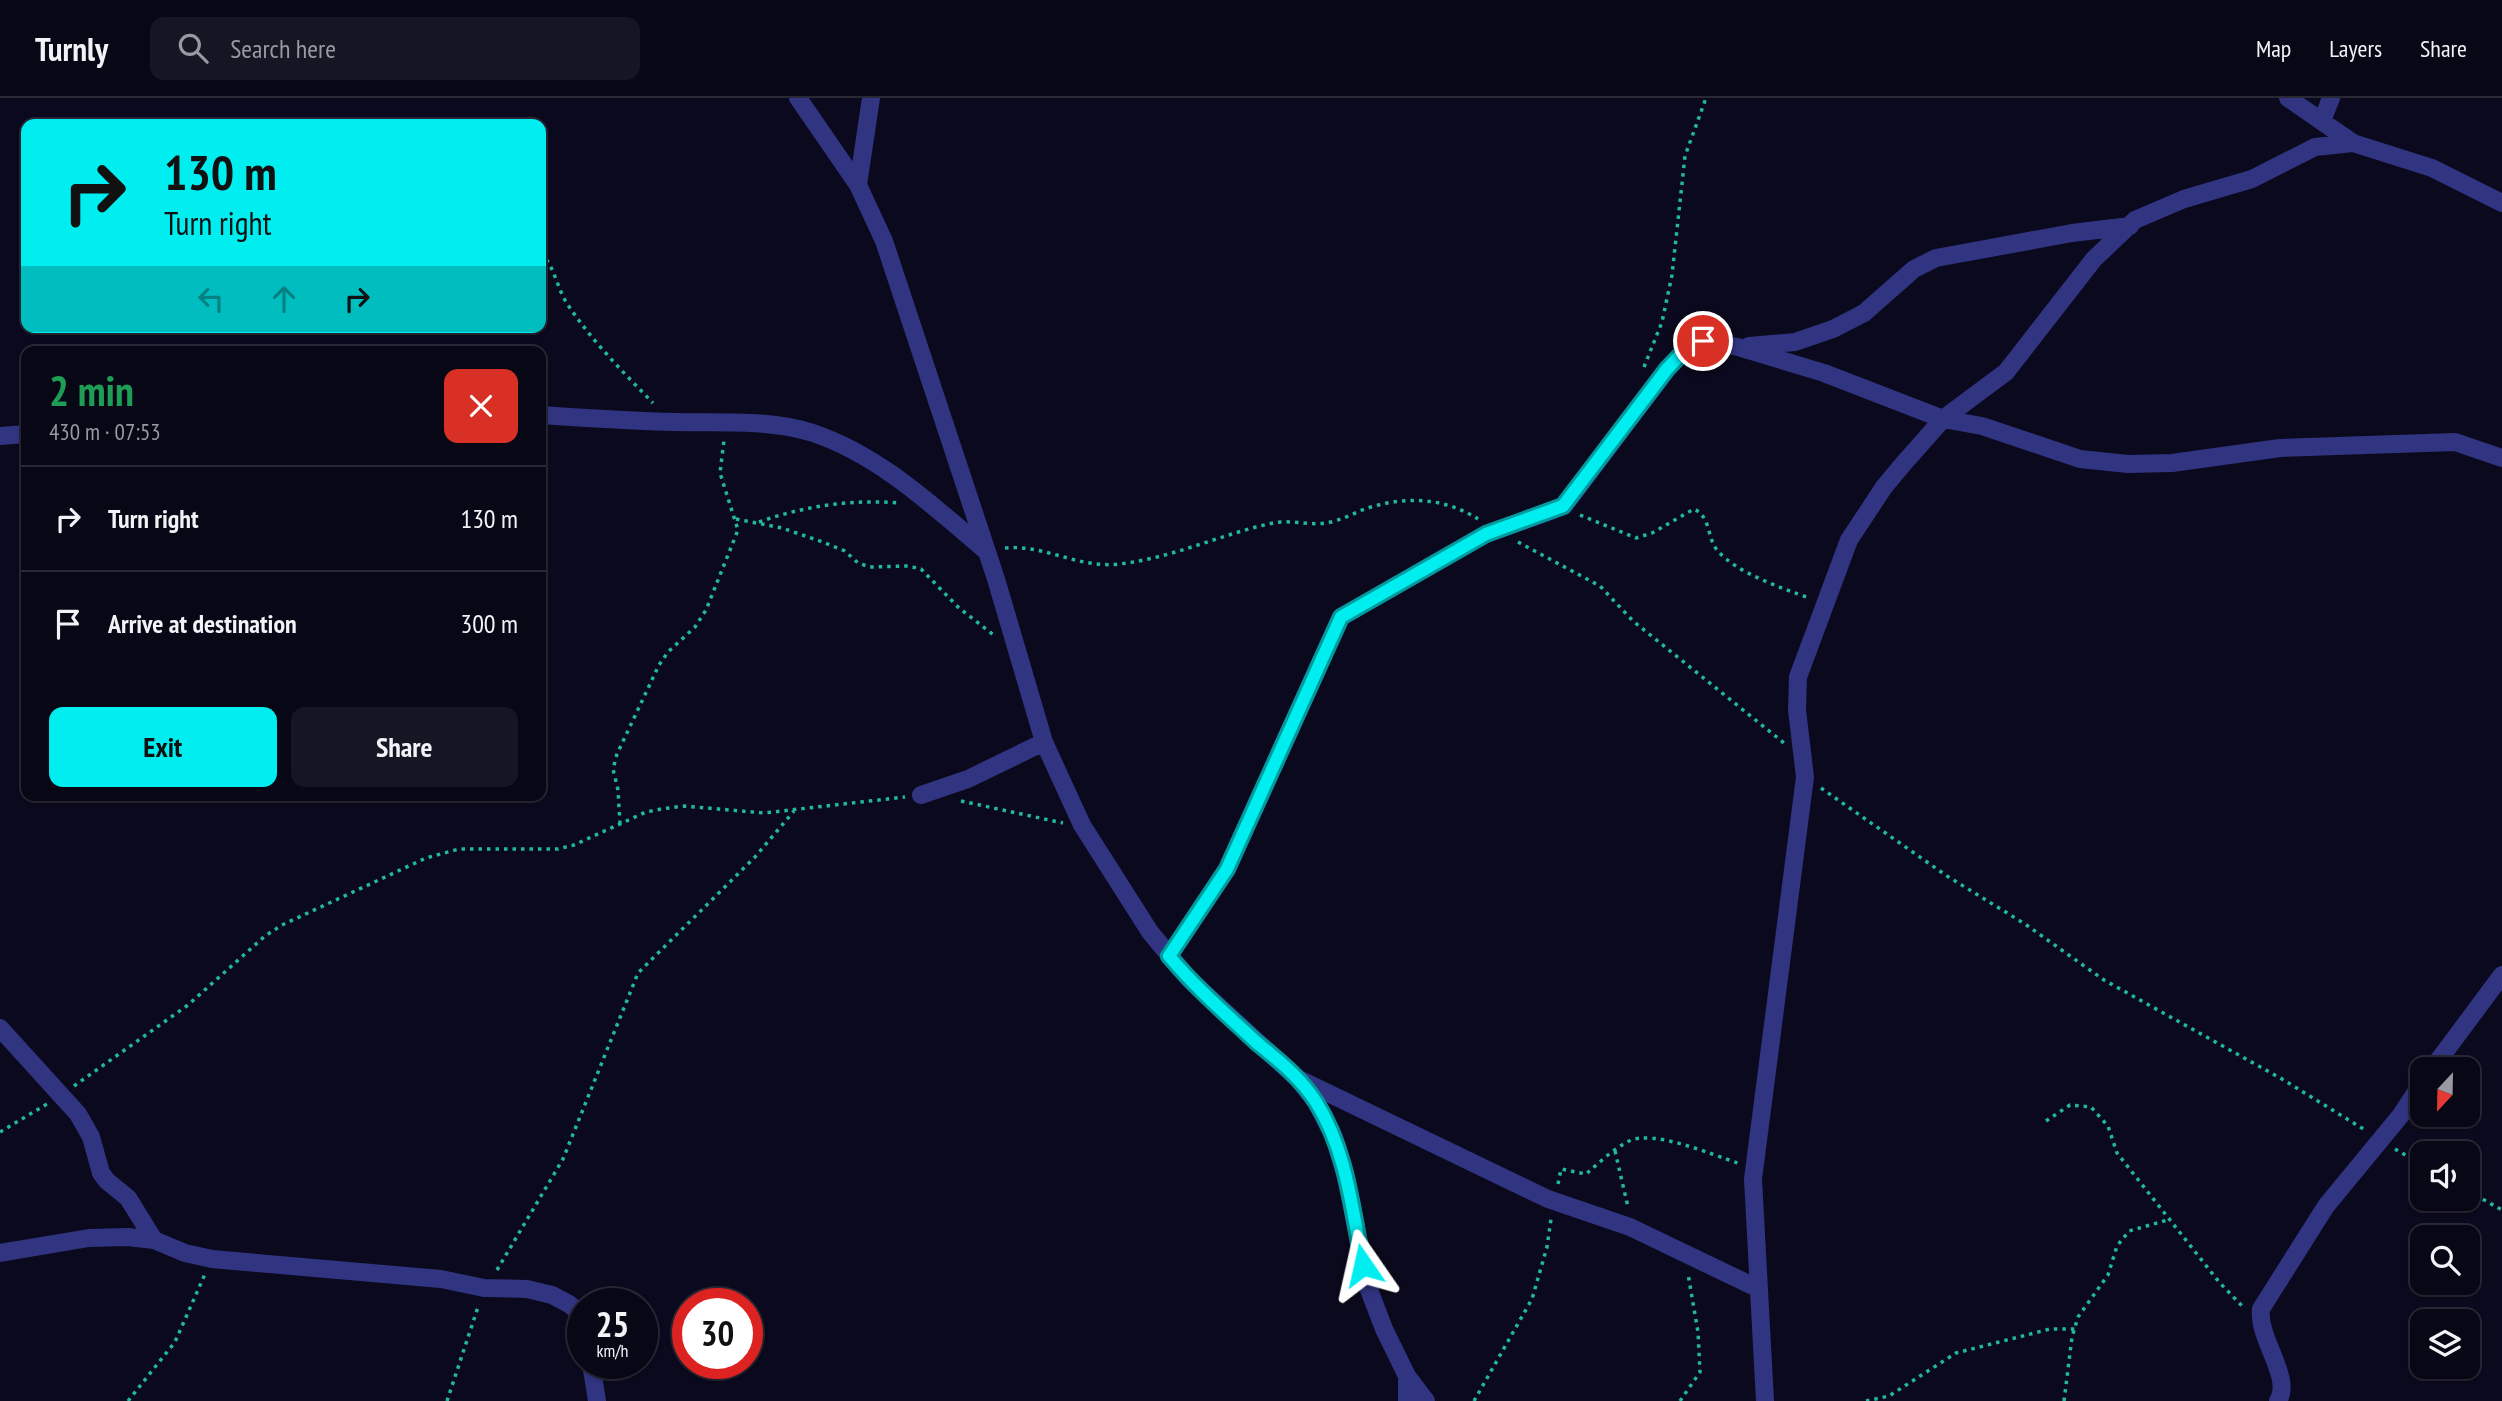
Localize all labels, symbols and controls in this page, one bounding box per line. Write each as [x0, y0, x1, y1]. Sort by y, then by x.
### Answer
search box [150, 17, 640, 80]
text: Turnly [35, 27, 108, 70]
icon: search [174, 29, 212, 67]
text: Search here [230, 32, 336, 65]
text: Map [2256, 33, 2291, 64]
text: Layers [2329, 33, 2382, 64]
text: Share [2420, 33, 2467, 64]
text: 130 m [164, 140, 277, 204]
icon: right [49, 147, 140, 238]
text: Turn right [164, 202, 272, 244]
icon: left [192, 280, 230, 318]
icon: ahead [265, 280, 303, 318]
icon: right [338, 280, 376, 318]
pin [1673, 311, 1733, 371]
icon: arrive [1684, 322, 1722, 360]
text: 2 min [49, 363, 134, 418]
button: close [444, 369, 518, 443]
text: 430 m · 07:53 [49, 417, 161, 446]
icon: right [49, 500, 87, 538]
text: Turn right [108, 502, 199, 535]
text: 130 m [460, 502, 518, 535]
icon: arrive [49, 605, 87, 643]
text: Arrive at destination [108, 607, 297, 640]
text: 300 m [460, 607, 518, 640]
button: Exit [49, 707, 277, 787]
button: Share [291, 707, 518, 787]
north arrow [2410, 1057, 2480, 1127]
map controls [2410, 1057, 2480, 1379]
button: sound [2410, 1141, 2480, 1211]
button: search [2410, 1225, 2480, 1295]
position arrow [1326, 1228, 1400, 1302]
speed limit sign: 30 [672, 1288, 763, 1379]
text: 25 [596, 1301, 629, 1347]
button: layers [2410, 1309, 2480, 1379]
text: km/h [597, 1339, 628, 1362]

